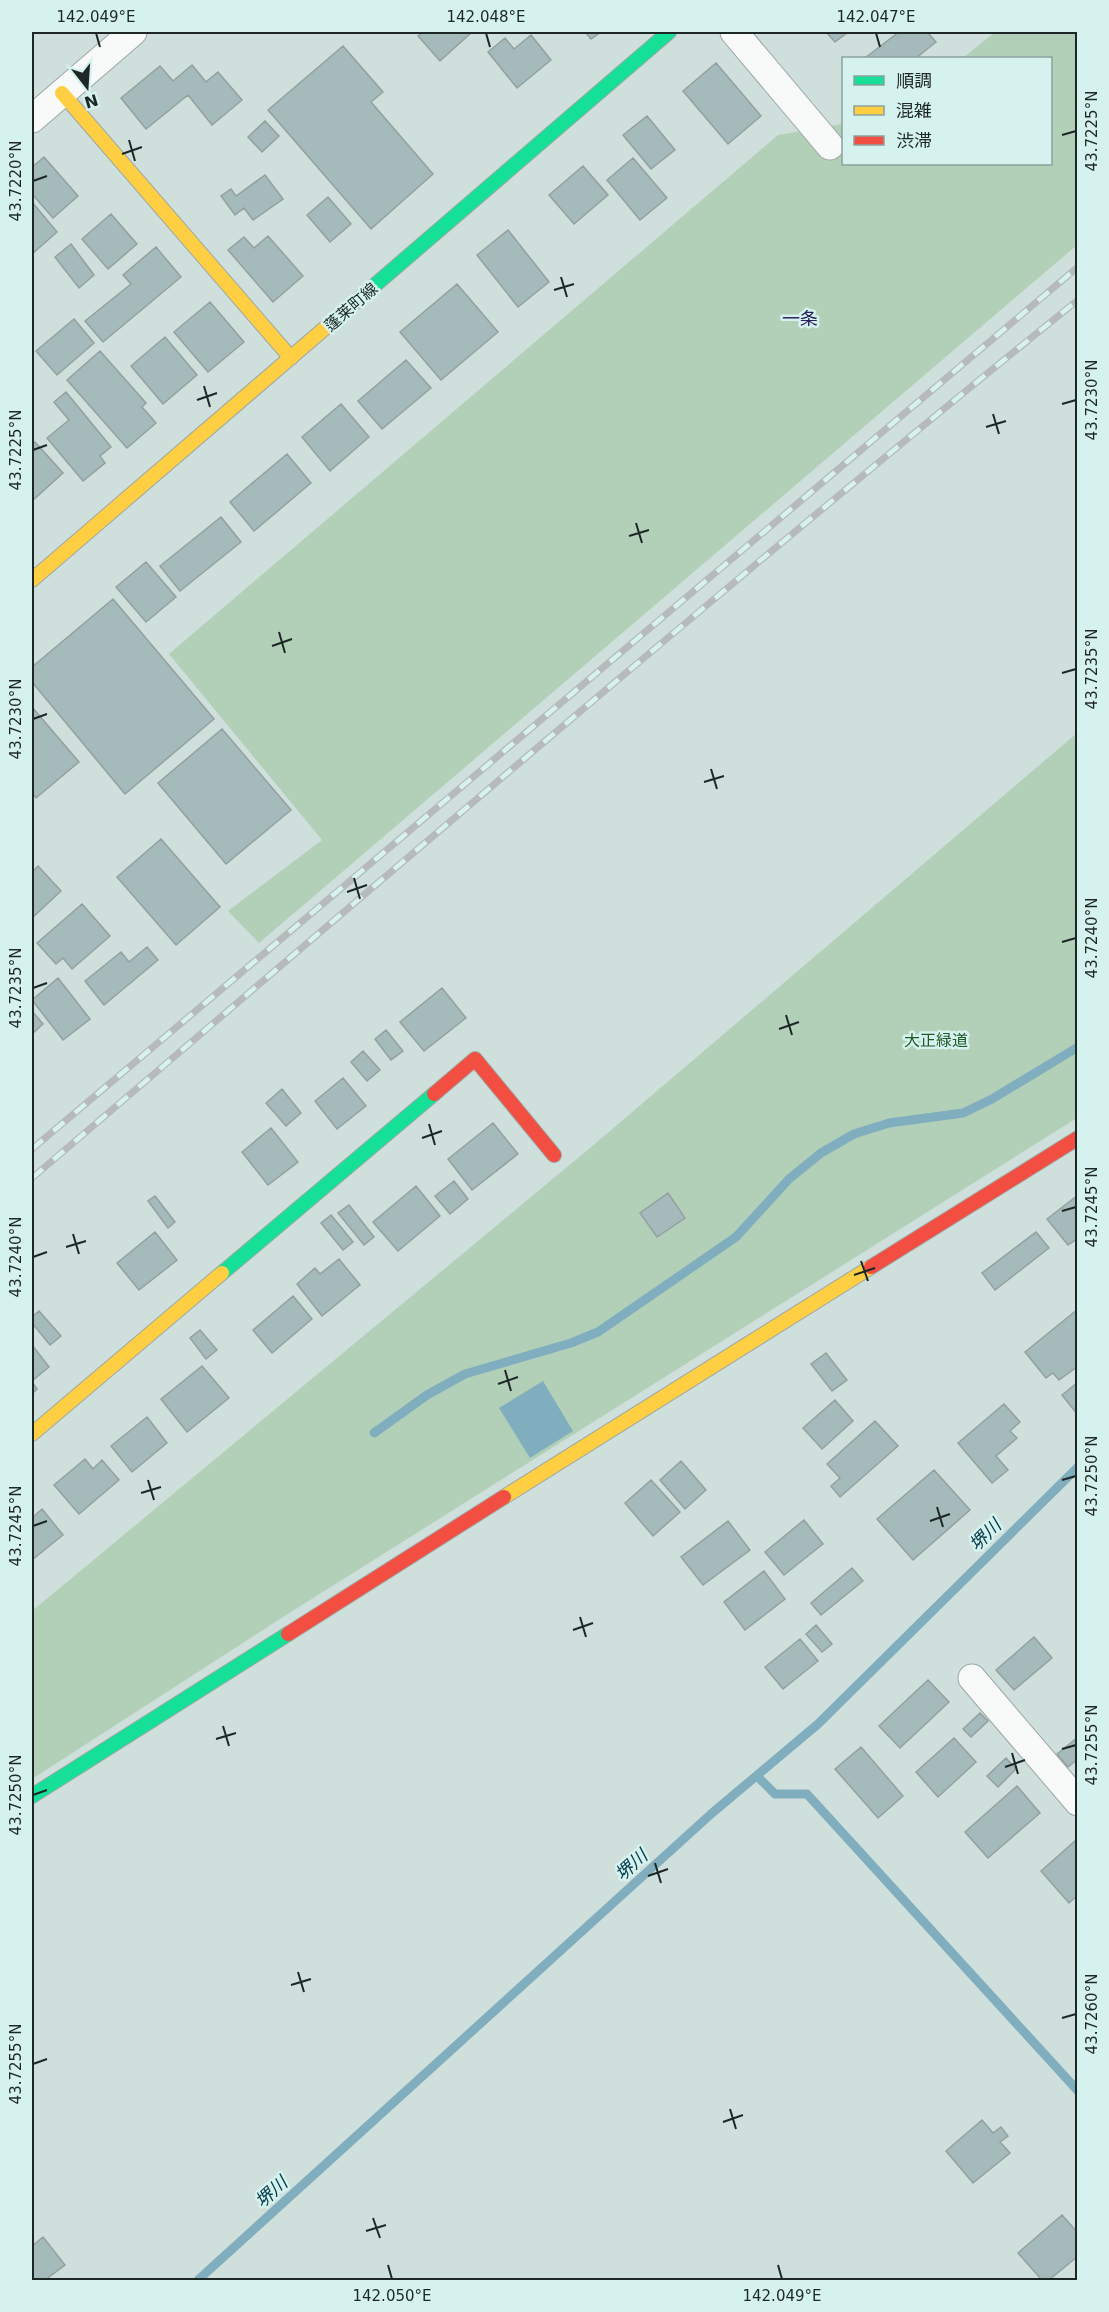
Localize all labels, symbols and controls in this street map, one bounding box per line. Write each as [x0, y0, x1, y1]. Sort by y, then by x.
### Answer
text: 142.049°E [56, 8, 136, 26]
text: 142.048°E [446, 8, 526, 26]
text: 142.047°E [836, 8, 916, 26]
north arrow [57, 57, 117, 117]
legend [842, 57, 1052, 165]
text: 順調 [896, 70, 932, 91]
text: N [82, 90, 100, 112]
text: 43.7225°N [1083, 91, 1101, 171]
text: 混雑 [896, 100, 932, 121]
text: 渋滞 [896, 130, 932, 151]
text: 43.7220°N [7, 141, 25, 221]
street label: 蓬莱町線 [321, 279, 381, 335]
district label: 一条 [782, 308, 818, 329]
text: 43.7230°N [1083, 360, 1101, 440]
text: 43.7225°N [7, 410, 25, 490]
text: 43.7235°N [1083, 629, 1101, 709]
text: 43.7230°N [7, 679, 25, 759]
text: 43.7240°N [1083, 898, 1101, 978]
text: 43.7235°N [7, 948, 25, 1028]
park label: 大正緑道 [904, 1031, 968, 1050]
text: 43.7245°N [1083, 1167, 1101, 1247]
text: 43.7240°N [7, 1217, 25, 1297]
text: 43.7250°N [1083, 1436, 1101, 1516]
text: 43.7245°N [7, 1486, 25, 1566]
water label: 堺川 [965, 1513, 1007, 1555]
text: 43.7255°N [1083, 1705, 1101, 1785]
text: 43.7250°N [7, 1755, 25, 1835]
water label: 堺川 [611, 1844, 653, 1885]
text: 43.7260°N [1083, 1974, 1101, 2054]
text: 43.7255°N [7, 2024, 25, 2104]
water label: 堺川 [251, 2171, 293, 2212]
text: 142.050°E [352, 2287, 432, 2305]
text: 142.049°E [742, 2287, 822, 2305]

